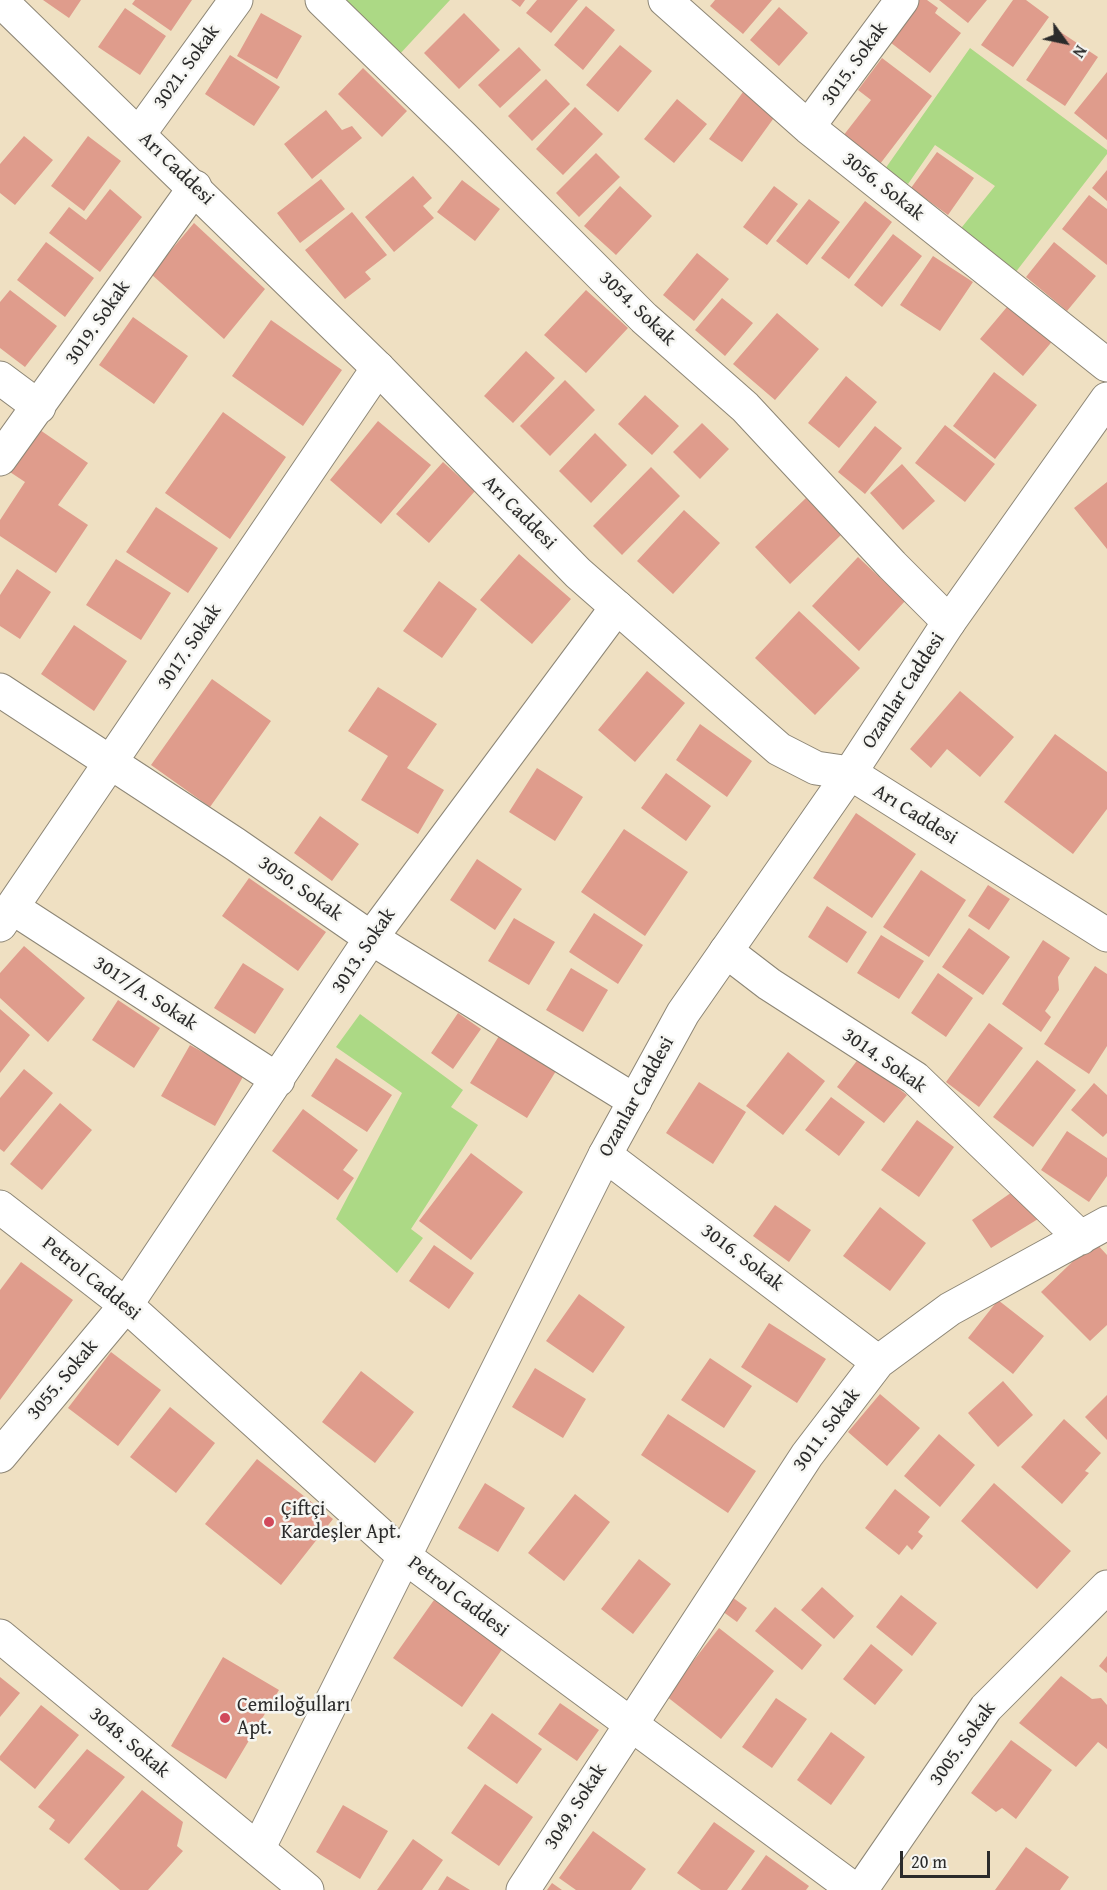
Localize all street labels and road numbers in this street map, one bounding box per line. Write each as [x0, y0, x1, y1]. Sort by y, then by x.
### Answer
street label: 3015. Sokak [817, 18, 893, 110]
street label: 3021. Sokak [149, 21, 225, 113]
street label: Arı Caddesi [133, 127, 219, 211]
street label: 3056. Sokak [837, 148, 929, 226]
street label: 3054. Sokak [594, 266, 680, 352]
street label: 3019. Sokak [60, 276, 136, 370]
street label: Arı Caddesi [477, 471, 561, 555]
street label: 3017. Sokak [153, 600, 227, 694]
street label: Ozanlar Caddesi [857, 628, 951, 754]
street label: Arı Caddesi [868, 780, 962, 850]
street label: 3050. Sokak [253, 851, 347, 927]
street label: 3013. Sokak [327, 904, 401, 998]
street label: 3017/A. Sokak [89, 952, 201, 1036]
street label: 3014. Sokak [837, 1023, 931, 1099]
street label: Ozanlar Caddesi [594, 1033, 680, 1161]
street label: 3016. Sokak [696, 1219, 788, 1297]
street label: Petrol Caddesi [37, 1232, 145, 1326]
street label: 3055. Sokak [22, 1335, 104, 1425]
street label: 3011. Sokak [788, 1384, 866, 1476]
street label: Petrol Caddesi [403, 1551, 513, 1643]
street label: 3005. Sokak [925, 1698, 1001, 1790]
street label: 3048. Sokak [84, 1702, 174, 1784]
street label: 3049. Sokak [539, 1760, 613, 1854]

